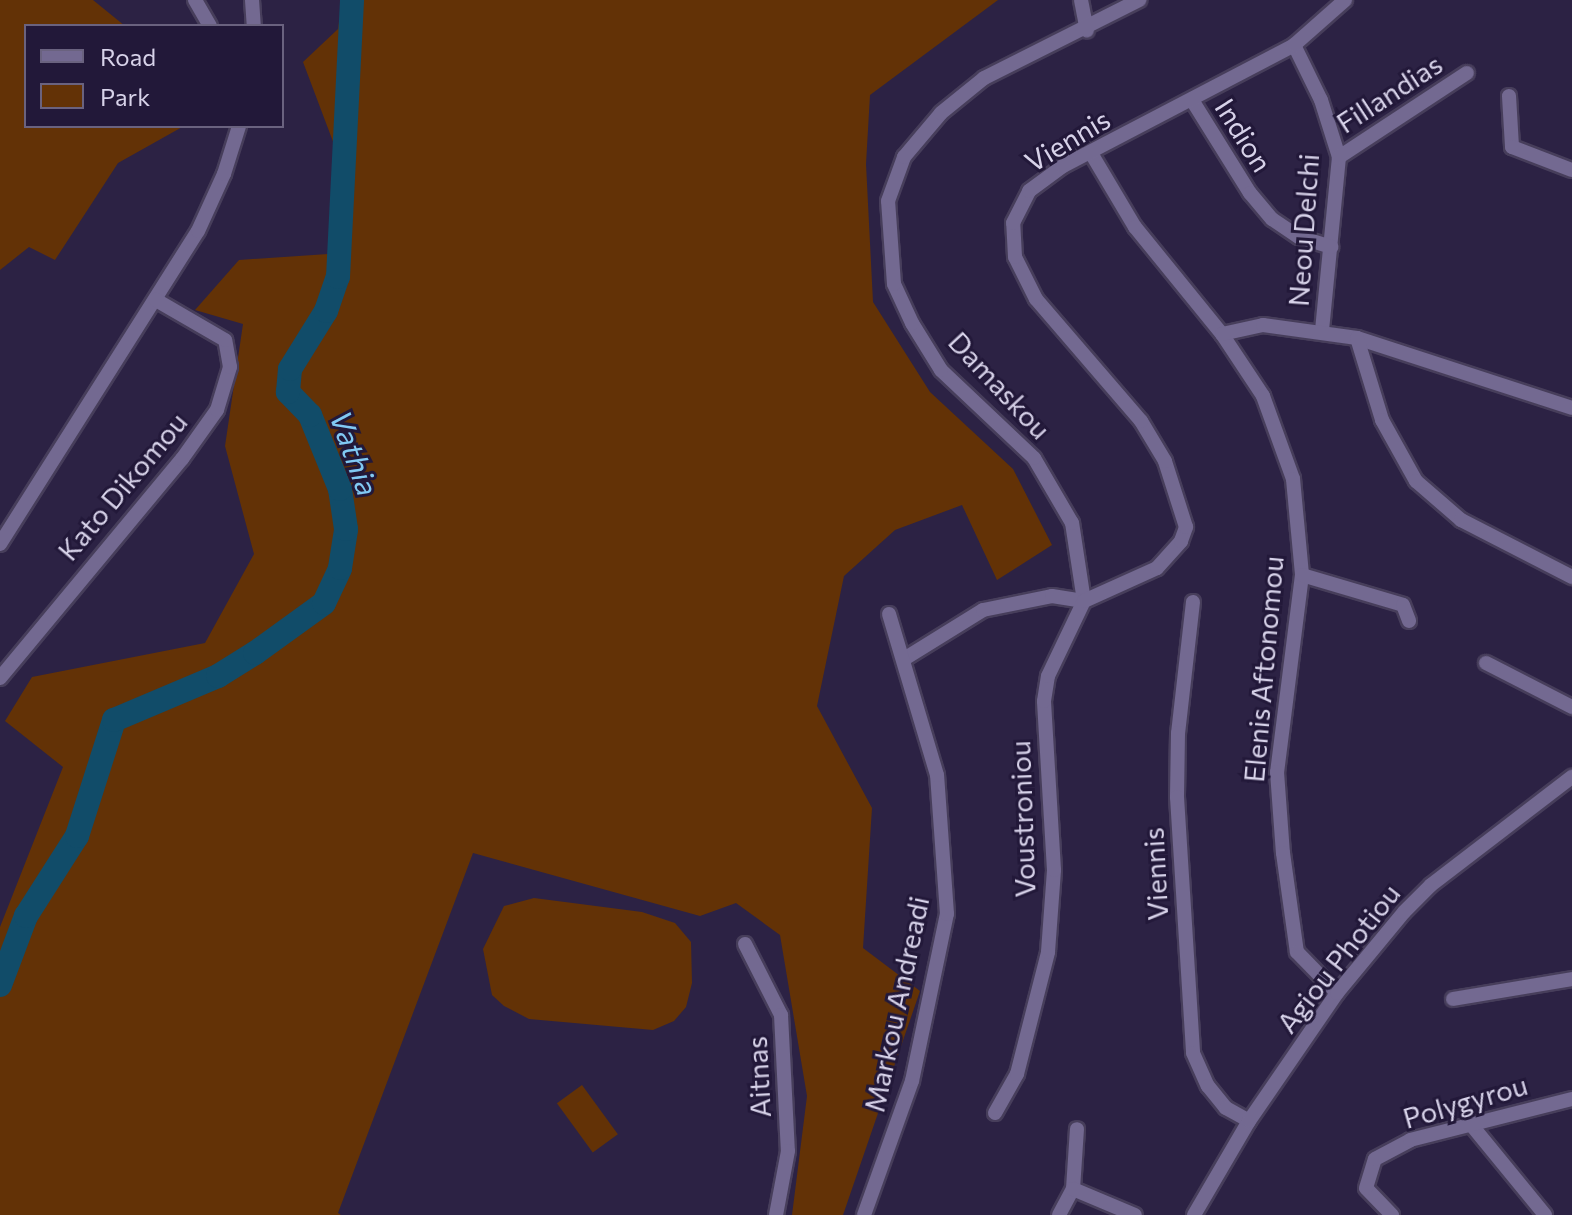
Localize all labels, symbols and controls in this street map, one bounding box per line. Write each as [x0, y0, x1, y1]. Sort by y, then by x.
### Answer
legend [24, 24, 284, 128]
text: Road [100, 42, 156, 71]
street label: Fillandias [1330, 47, 1448, 139]
text: Park [100, 82, 150, 111]
street label: Indion [1209, 92, 1279, 178]
street label: Viennis [1018, 102, 1116, 178]
street label: Neou Delchi [1281, 152, 1325, 308]
street label: Damaskou [942, 325, 1058, 445]
street label: Kato Dikomou [50, 405, 194, 567]
water label: Vathia [323, 406, 387, 500]
street label: Elenis Aftonomou [1236, 554, 1290, 784]
street label: Voustroniou [1002, 740, 1042, 898]
street label: Viennis [1136, 827, 1174, 921]
street label: Agiou Photiou [1269, 877, 1407, 1039]
street label: Markou Andreadi [857, 893, 935, 1115]
street label: Aitnas [739, 1035, 777, 1119]
street label: Polygyrou [1399, 1067, 1531, 1135]

